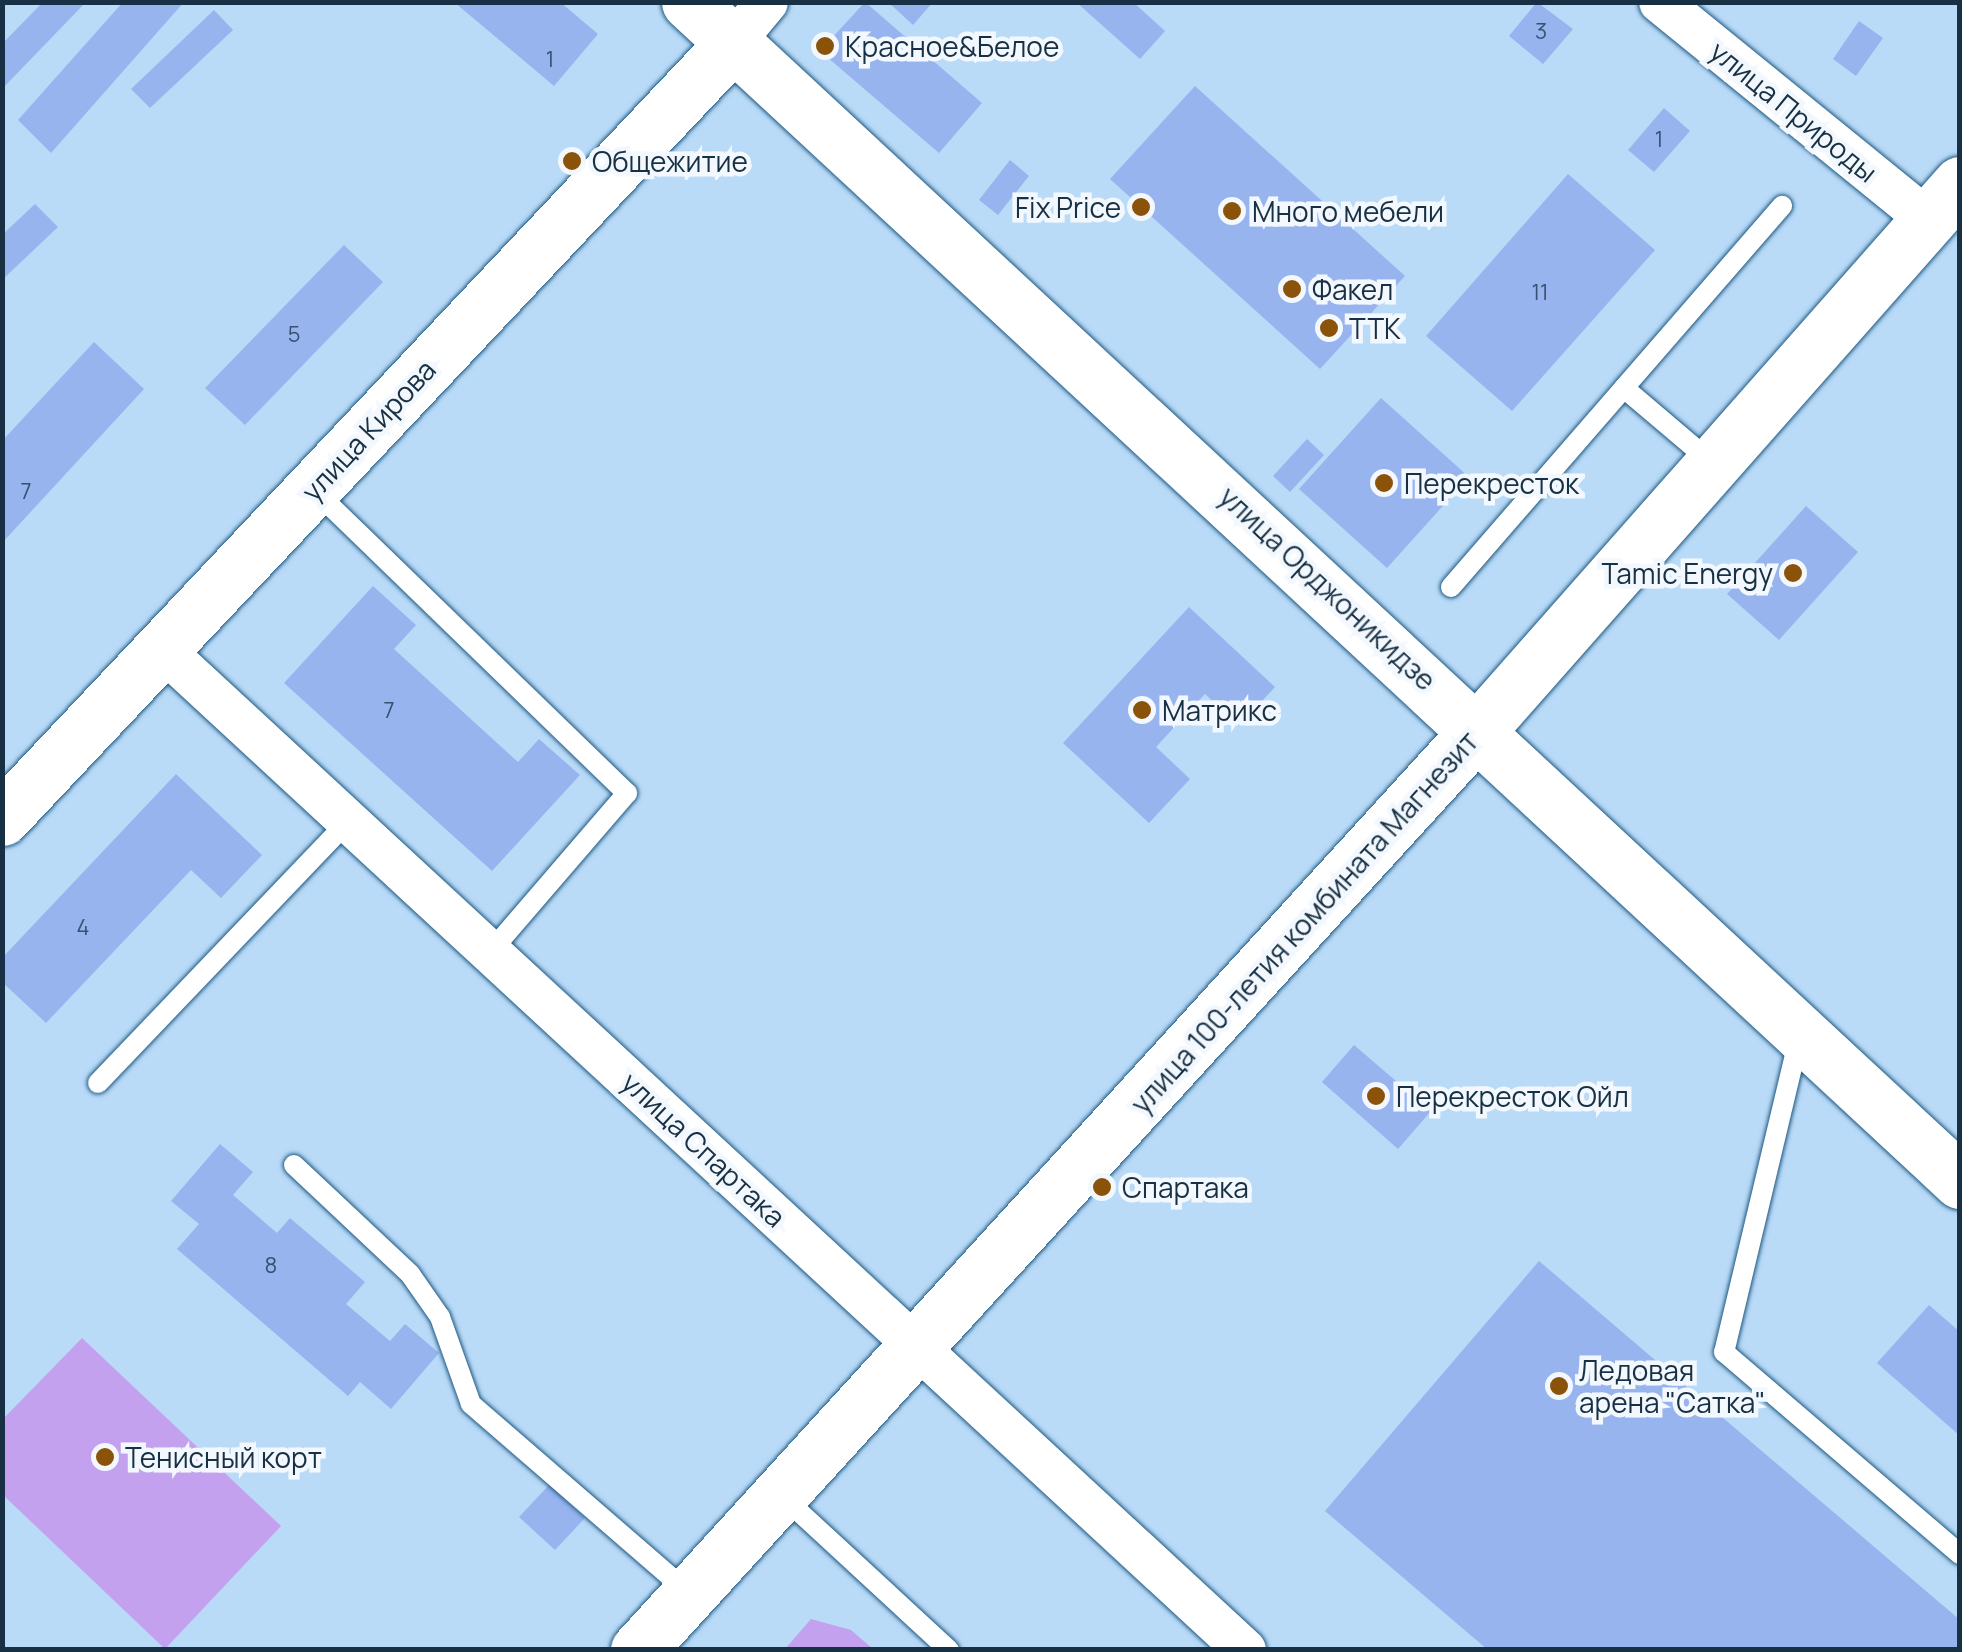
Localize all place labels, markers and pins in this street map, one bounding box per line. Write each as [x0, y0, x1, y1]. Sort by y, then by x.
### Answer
place label: Красное&Белое [845, 29, 1059, 63]
marker: Красное&Белое [814, 35, 836, 57]
place label: Общежитие [592, 144, 748, 178]
marker: Общежитие [561, 150, 583, 172]
place label: Fix Price [1015, 190, 1121, 224]
place label: Много мебели [1252, 194, 1444, 228]
marker: Fix Price [1130, 196, 1152, 218]
marker: Много мебели [1221, 200, 1243, 222]
place label: Факел [1312, 272, 1393, 306]
marker: Факел [1281, 278, 1303, 300]
place label: ТТК [1349, 311, 1401, 345]
marker: ТТК [1318, 317, 1340, 339]
place label: Перекресток [1404, 466, 1579, 500]
marker: Перекресток [1373, 472, 1395, 494]
place label: Tamic Energy [1602, 556, 1773, 590]
marker: Tamic Energy [1782, 562, 1804, 584]
place label: Матрикс [1162, 693, 1277, 727]
marker: Матрикс [1131, 699, 1153, 721]
place label: Перекресток Ойл [1396, 1079, 1629, 1113]
marker: Перекресток Ойл [1365, 1085, 1387, 1107]
place label: Спартака [1122, 1170, 1249, 1204]
marker: Спартака [1091, 1176, 1113, 1198]
place label: Ледовая арена "Сатка" [1579, 1353, 1766, 1419]
marker: Ледовая арена "Сатка" [1548, 1375, 1570, 1397]
place label: Тенисный корт [125, 1440, 322, 1474]
marker: Тенисный корт [94, 1446, 116, 1468]

